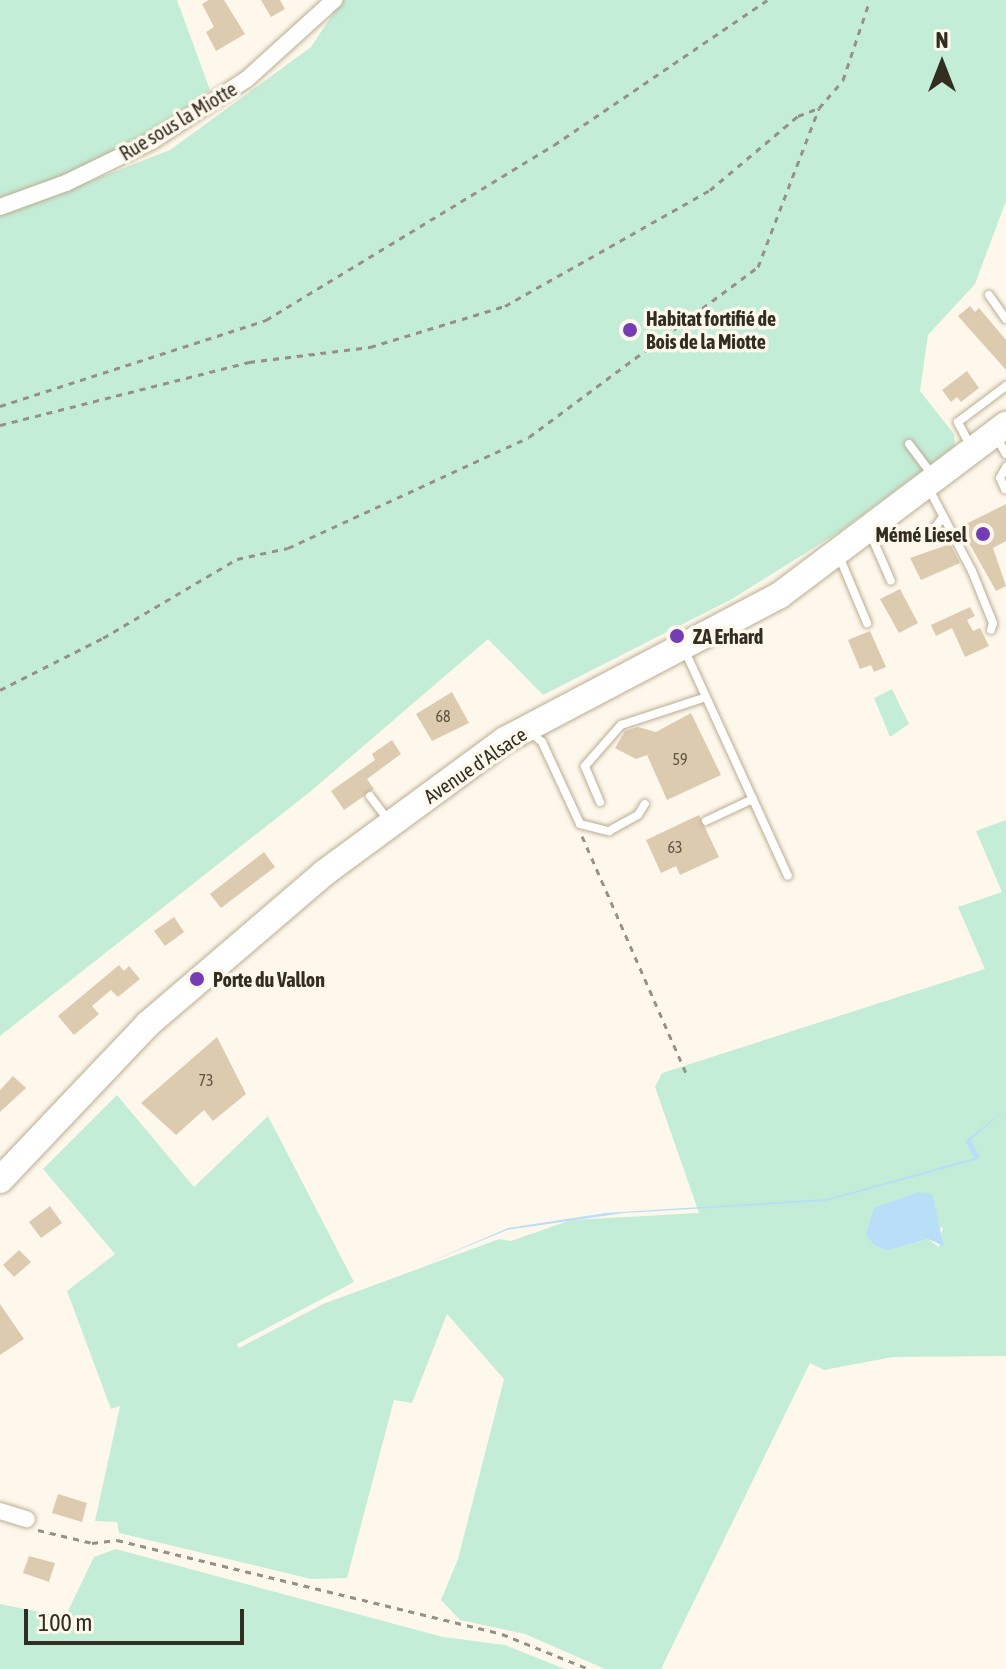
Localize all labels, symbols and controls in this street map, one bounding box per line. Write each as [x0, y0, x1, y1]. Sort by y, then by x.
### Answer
north arrow [902, 24, 982, 104]
text: N [936, 27, 948, 53]
street label: Rue sous la Miotte [115, 77, 241, 165]
place label: Habitat fortifié de Bois de la Miotte [646, 306, 776, 353]
marker: Habitat fortifié de Bois de la Miotte [621, 321, 639, 339]
place label: Mémé Liesel [875, 522, 967, 546]
marker: Mémé Liesel [974, 525, 992, 543]
place label: ZA Erhard [693, 624, 763, 648]
marker: ZA Erhard [668, 627, 686, 645]
house number: 68 [435, 706, 451, 726]
street label: Avenue d'Alsace [419, 722, 531, 808]
house number: 59 [672, 749, 688, 769]
house number: 63 [667, 837, 683, 857]
place label: Porte du Vallon [213, 967, 325, 991]
marker: Porte du Vallon [188, 970, 206, 988]
house number: 73 [198, 1070, 214, 1090]
scale bar [28, 1593, 248, 1643]
text: 100 m [38, 1609, 92, 1636]

